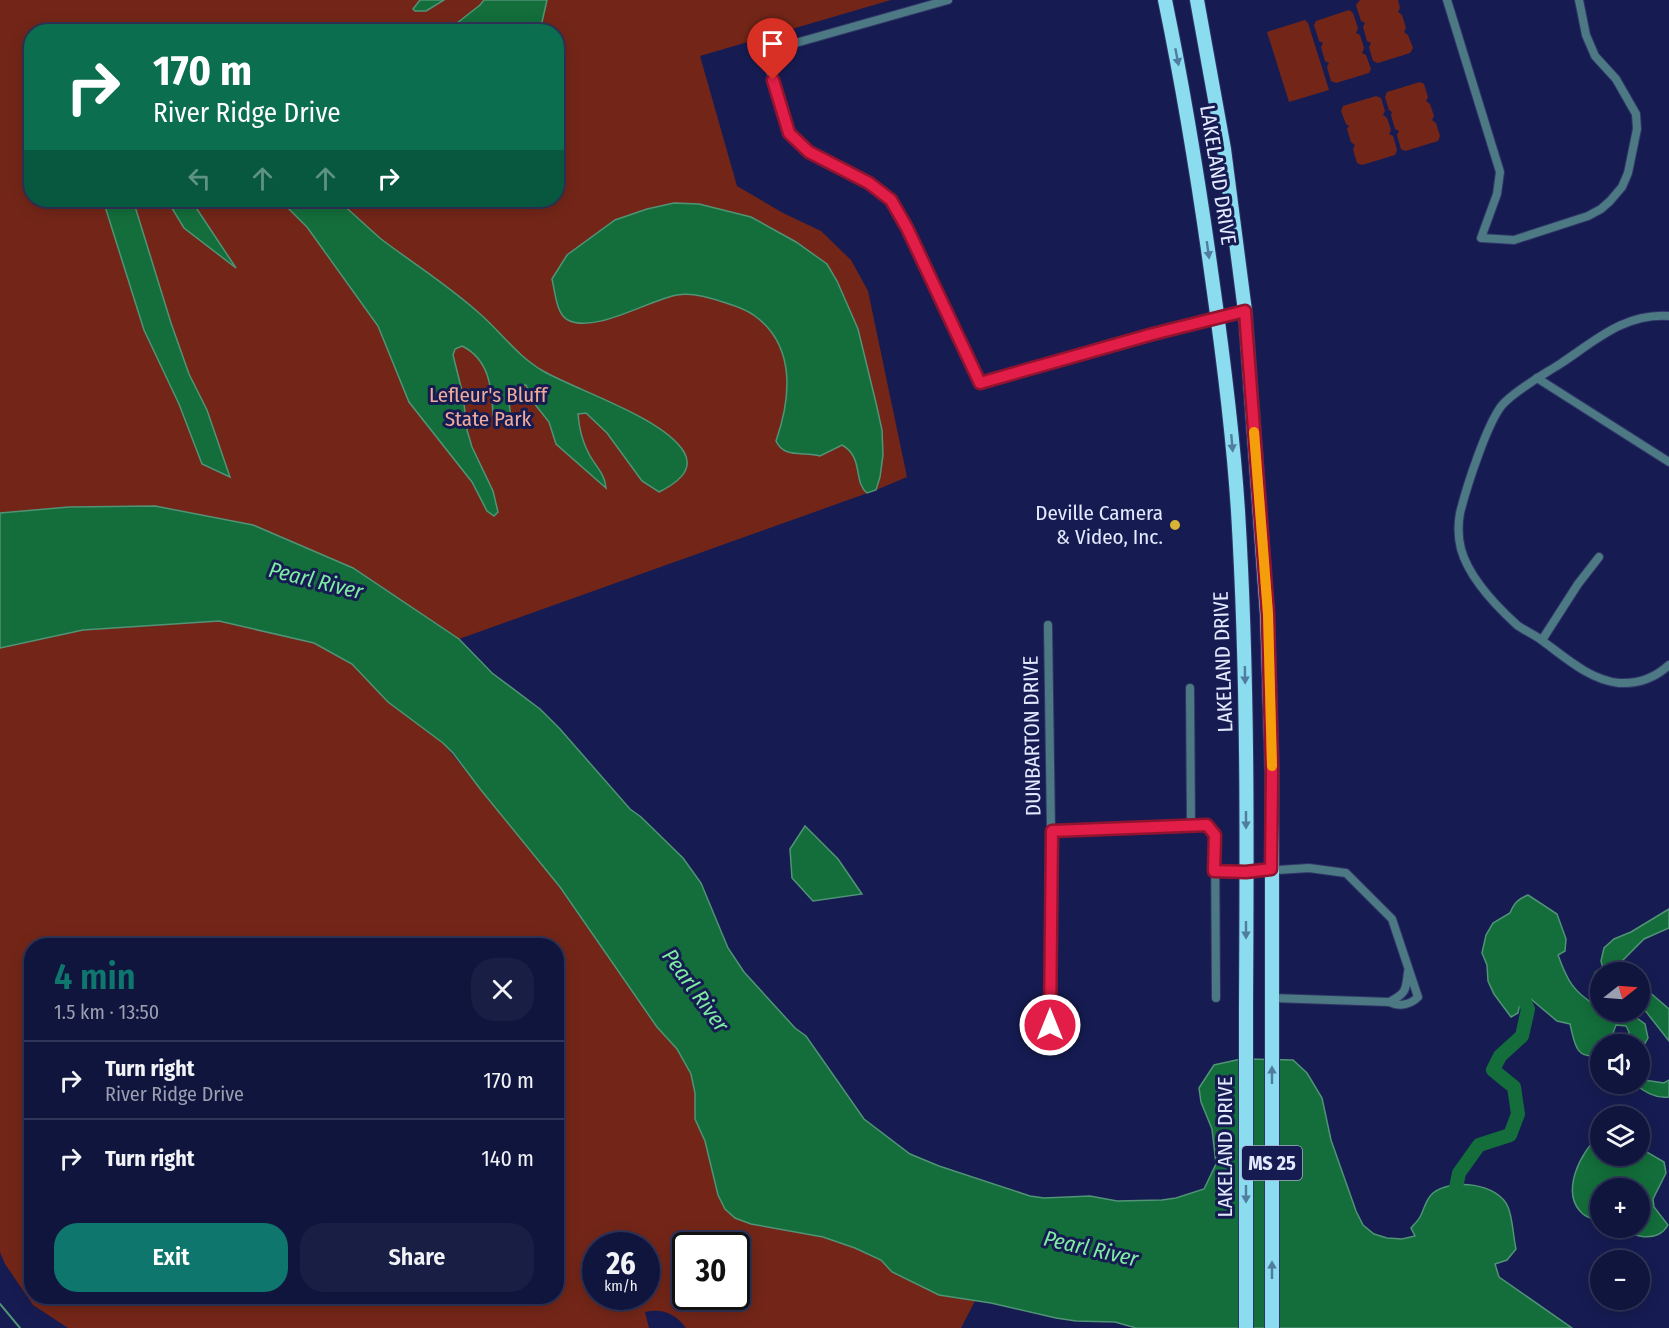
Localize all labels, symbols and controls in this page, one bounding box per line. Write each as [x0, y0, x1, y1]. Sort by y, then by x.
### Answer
pin [747, 18, 798, 80]
icon: arrive [756, 27, 789, 60]
text: 170 m [153, 46, 252, 96]
icon: right [54, 48, 132, 126]
one-way arrow [1173, 48, 1182, 67]
text: River Ridge Drive [153, 97, 341, 129]
street label: LAKELAND DRIVE [1194, 103, 1242, 247]
icon: left [183, 162, 216, 195]
icon: ahead [246, 162, 279, 195]
icon: ahead [309, 162, 342, 195]
icon: right [372, 162, 405, 195]
one-way arrow [1203, 240, 1213, 259]
park label: Lefleur's Bluff State Park [429, 382, 549, 432]
one-way arrow [1227, 434, 1237, 453]
place label: Deville Camera & Video, Inc. [1035, 500, 1163, 550]
marker: Deville Camera & Video, Inc. [1168, 518, 1182, 532]
water label: Pearl River [266, 556, 367, 606]
street label: LAKELAND DRIVE [1208, 591, 1238, 733]
street label: DUNBARTON DRIVE [1018, 655, 1046, 816]
one-way arrow [1240, 666, 1249, 685]
one-way arrow [1241, 810, 1251, 829]
one-way arrow [1241, 921, 1251, 940]
water label: Pearl River [656, 944, 736, 1038]
text: 4 min [54, 955, 136, 999]
button: close [471, 958, 534, 1021]
north arrow [1590, 962, 1650, 1022]
map controls [1590, 962, 1650, 1310]
position arrow [1018, 993, 1082, 1057]
text: 1.5 km · 13:50 [54, 1000, 159, 1024]
button: sound [1590, 1034, 1650, 1094]
text: Turn right [105, 1055, 194, 1082]
icon: right [54, 1064, 87, 1097]
one-way arrow [1267, 1065, 1277, 1084]
text: 170 m [483, 1067, 534, 1094]
street label: LAKELAND DRIVE [1212, 1076, 1238, 1218]
text: River Ridge Drive [105, 1082, 244, 1106]
button: layers [1590, 1106, 1650, 1166]
icon: right [54, 1142, 87, 1175]
text: Turn right [105, 1145, 194, 1172]
text: 140 m [481, 1145, 534, 1172]
road number: MS 25 [1242, 1146, 1302, 1180]
button: + [1590, 1178, 1650, 1238]
one-way arrow [1241, 1185, 1251, 1204]
button: Exit [54, 1223, 288, 1292]
button: Share [300, 1223, 534, 1292]
water label: Pearl River [1041, 1225, 1142, 1273]
speed limit sign: 30 [672, 1232, 750, 1310]
text: 26 [606, 1246, 636, 1282]
button: − [1590, 1250, 1650, 1310]
one-way arrow [1267, 1260, 1277, 1279]
text: km/h [604, 1277, 638, 1295]

